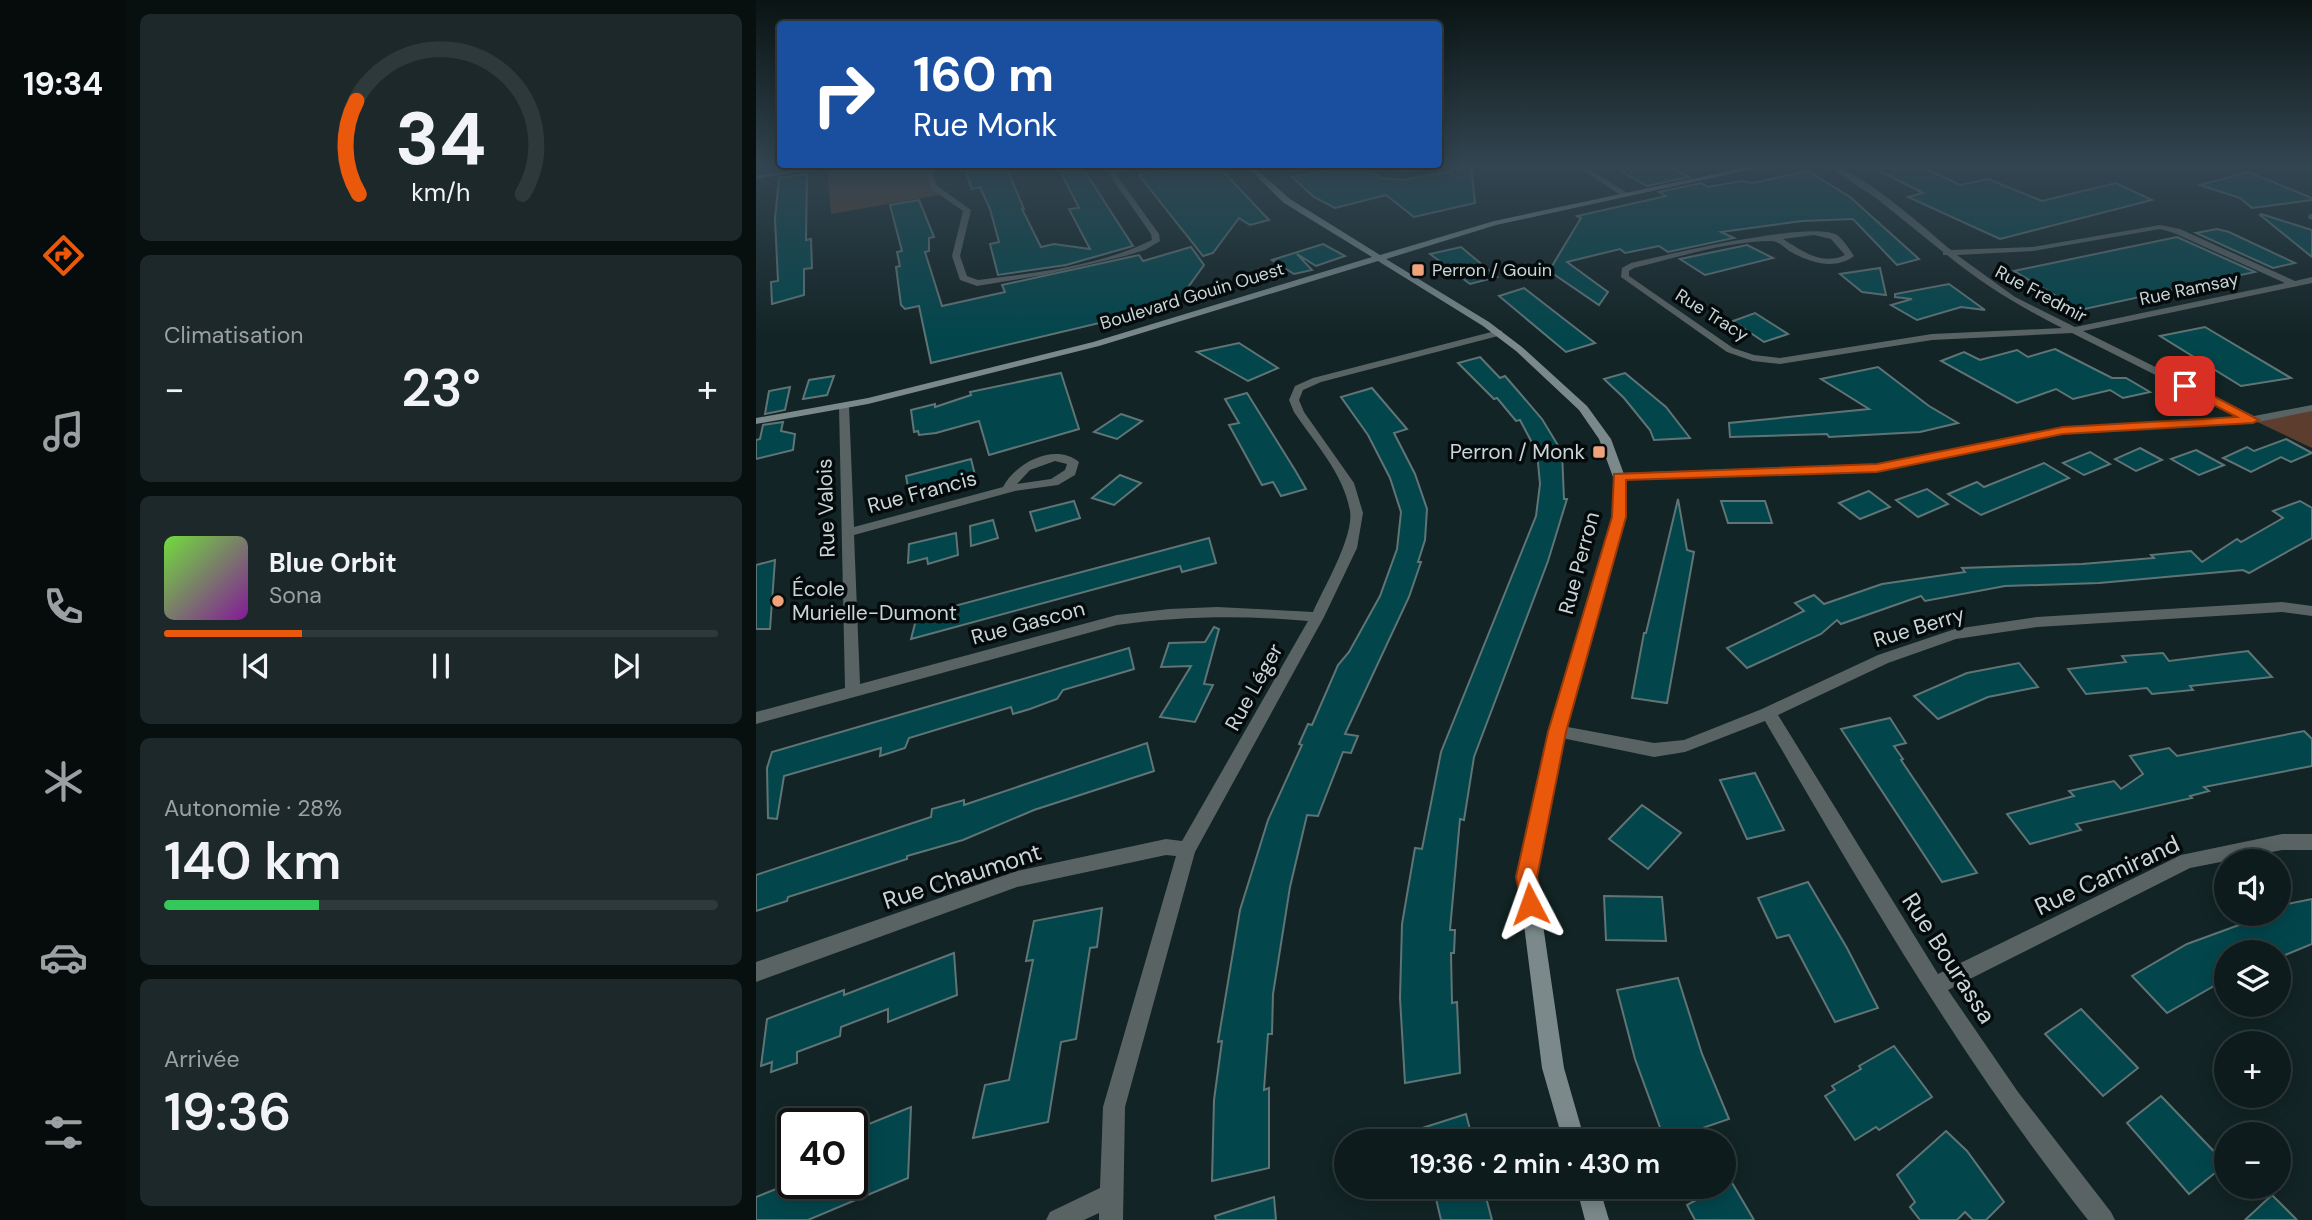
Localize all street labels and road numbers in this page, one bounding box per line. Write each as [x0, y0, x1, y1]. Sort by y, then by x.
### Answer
street label: Boulevard Gouin Ouest [1097, 257, 1287, 335]
street label: Rue Fredmir [1991, 260, 2091, 328]
street label: Rue Ramsay [2137, 267, 2241, 311]
street label: Rue Tracy [1671, 283, 1753, 347]
street label: Rue Valois [810, 458, 842, 558]
street label: Rue Francis [864, 464, 980, 520]
street label: Rue Perron [1552, 509, 1606, 617]
street label: Rue Gascon [968, 594, 1088, 652]
street label: Rue Berry [1870, 600, 1968, 654]
street label: Rue Léger [1219, 638, 1290, 736]
street label: Rue Camirand [2030, 828, 2184, 922]
street label: Rue Chaumont [879, 836, 1045, 916]
street label: Rue Bourassa [1895, 887, 2003, 1029]

